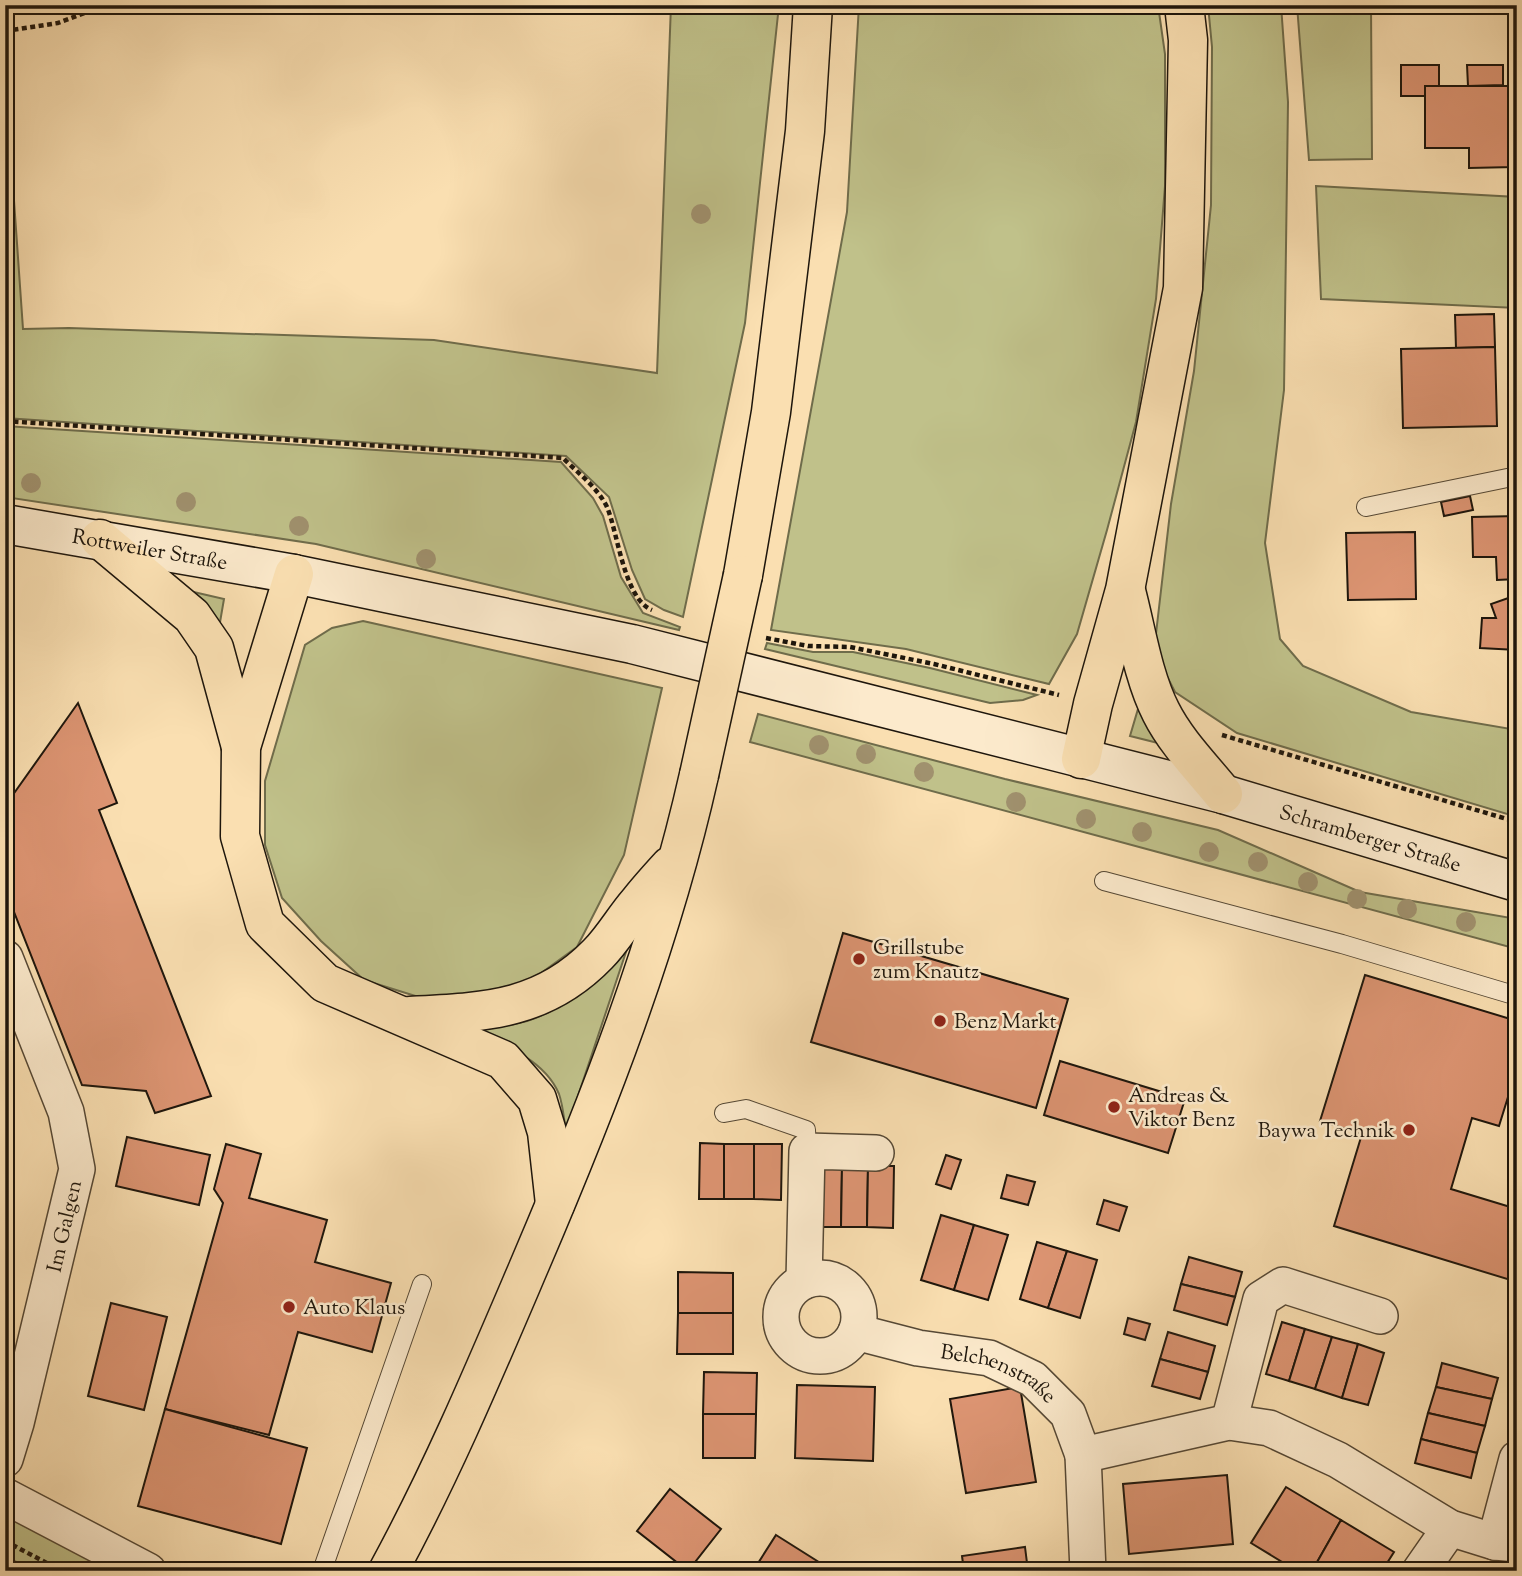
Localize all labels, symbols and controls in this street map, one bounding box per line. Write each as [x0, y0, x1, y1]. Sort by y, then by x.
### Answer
street label: Rottweiler Straße [70, 523, 229, 579]
street label: Schramberger Straße [1275, 799, 1464, 881]
place label: Grillstube zum Knautz [873, 934, 979, 988]
marker: Grillstube zum Knautz [851, 951, 867, 967]
place label: Benz Markt [954, 1008, 1057, 1038]
marker: Benz Markt [932, 1013, 948, 1029]
place label: Andreas & Viktor Benz [1128, 1082, 1235, 1136]
marker: Andreas & Viktor Benz [1106, 1099, 1122, 1115]
place label: Baywa Technik [1258, 1117, 1396, 1147]
marker: Baywa Technik [1401, 1122, 1417, 1138]
street label: Im Galgen [41, 1177, 91, 1275]
place label: Auto Klaus [303, 1294, 405, 1324]
marker: Auto Klaus [281, 1299, 297, 1315]
street label: Belchenstraße [938, 1338, 1062, 1411]

